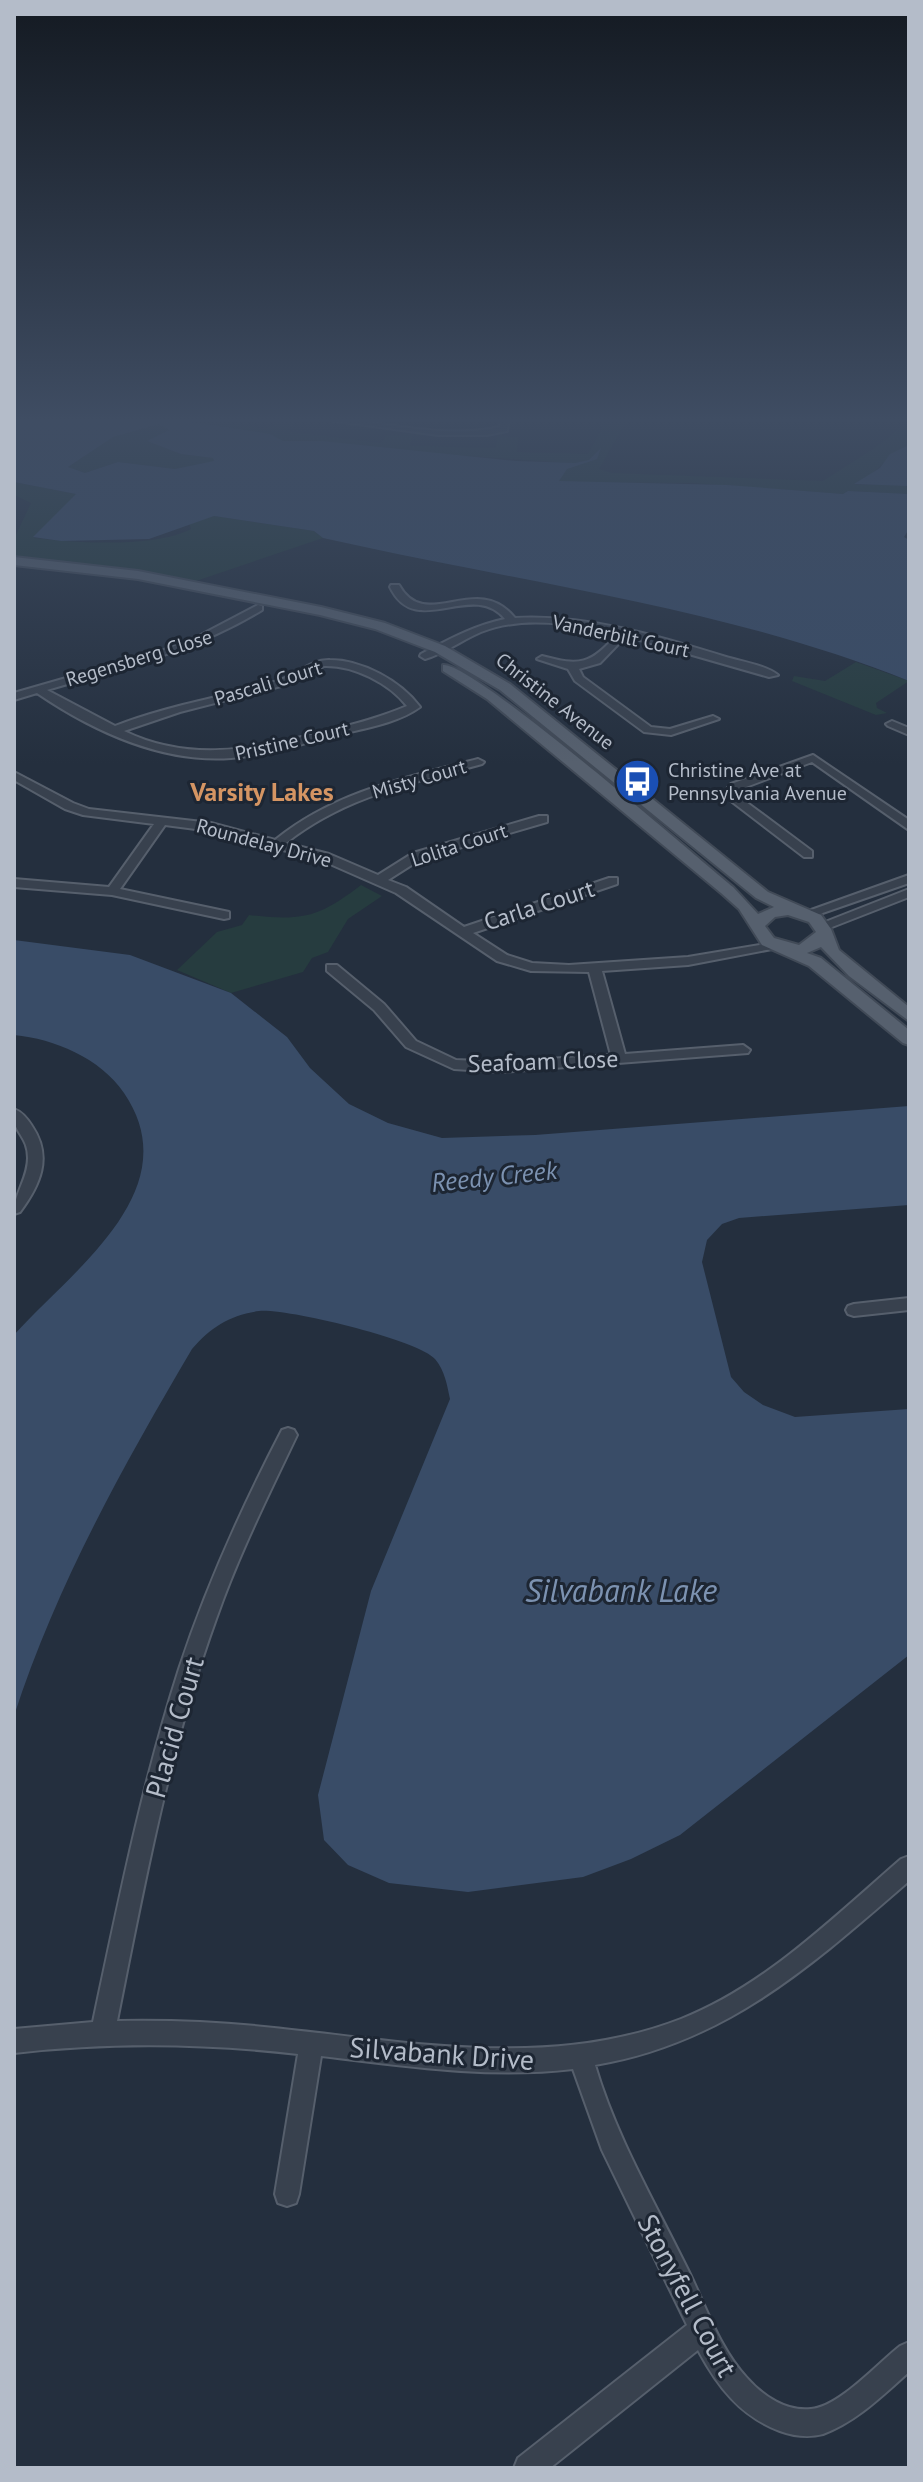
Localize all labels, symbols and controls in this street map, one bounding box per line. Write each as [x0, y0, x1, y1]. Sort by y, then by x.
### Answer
street label: Vanderbilt Court [549, 609, 692, 663]
street label: Regensberg Close [63, 623, 215, 693]
street label: Christine Avenue [491, 647, 619, 755]
street label: Pascali Court [211, 654, 325, 712]
street label: Pristine Court [233, 715, 352, 767]
street label: Misty Court [369, 753, 469, 805]
bus stop icon: Christine Ave at Pennsylvania Avenue [613, 757, 661, 805]
place label: Christine Ave at Pennsylvania Avenue [668, 757, 847, 806]
district label: Varsity Lakes [189, 775, 334, 808]
street label: Roundelay Drive [194, 812, 334, 874]
street label: Lolita Court [408, 817, 511, 873]
street label: Carla Court [480, 873, 598, 937]
street label: Seafoam Close [467, 1043, 619, 1079]
water label: Reedy Creek [430, 1153, 560, 1199]
water label: Silvabank Lake [525, 1569, 717, 1611]
street label: Placid Court [136, 1652, 212, 1802]
street label: Silvabank Drive [348, 2028, 536, 2078]
street label: Stonyfell Court [630, 2207, 747, 2383]

